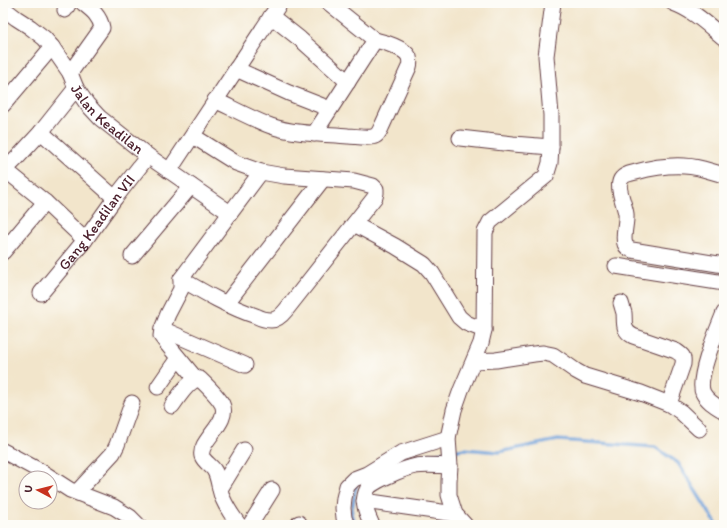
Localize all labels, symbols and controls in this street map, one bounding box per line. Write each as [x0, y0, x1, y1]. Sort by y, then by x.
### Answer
street label: Jalan Keadilan [67, 81, 147, 158]
street label: Gang Keadilan VII [55, 171, 139, 274]
north arrow [18, 470, 58, 510]
text: U [22, 484, 35, 493]

